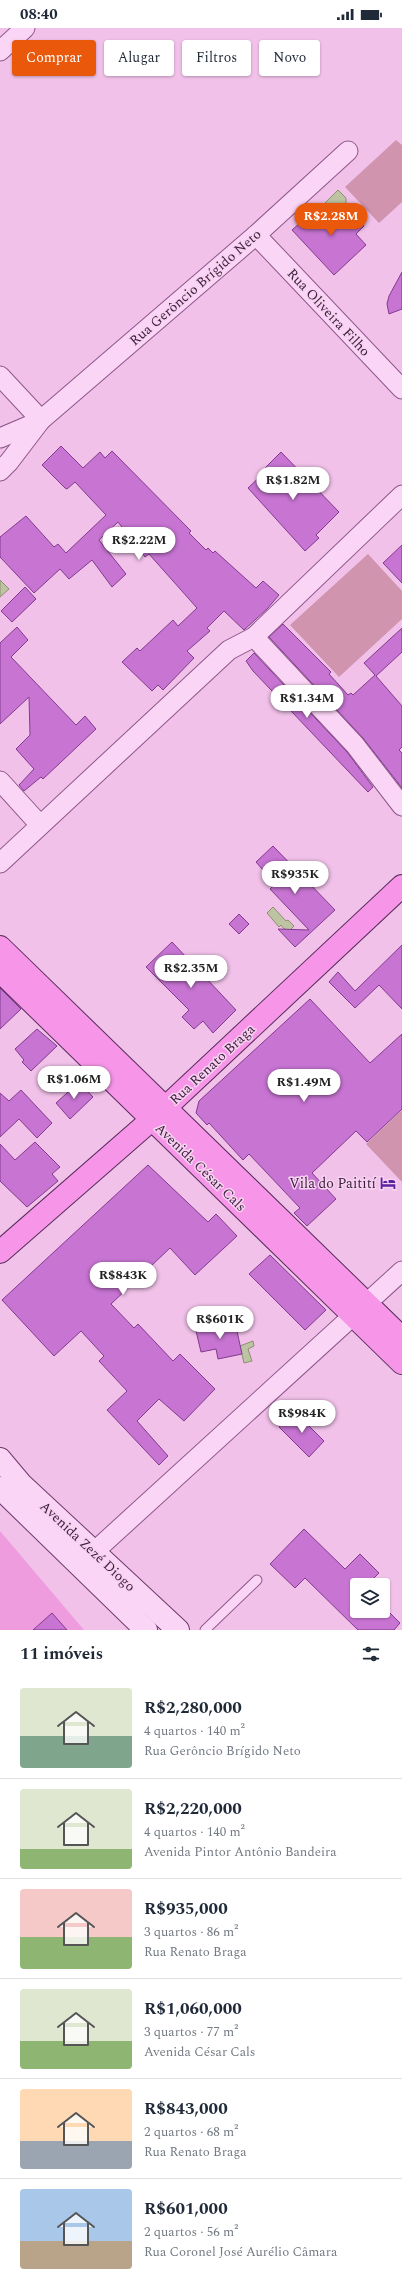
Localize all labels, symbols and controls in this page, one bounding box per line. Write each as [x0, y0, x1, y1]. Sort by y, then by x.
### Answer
text: 08:40 [20, 3, 58, 26]
chip: Comprar [12, 40, 96, 76]
chip: Alugar [104, 40, 174, 76]
chip: Filtros [182, 40, 251, 76]
chip: Novo [259, 40, 320, 76]
pin: R$2.28M [294, 203, 368, 237]
text: R$2.28M [303, 206, 359, 226]
street label: Rua Gerôncio Brígido Neto [125, 224, 266, 351]
street label: Rua Oliveira Filho [282, 264, 375, 361]
pin: R$1.82M [256, 467, 330, 501]
text: R$1.82M [265, 470, 321, 490]
pin: R$2.22M [102, 527, 176, 561]
text: R$2.22M [111, 530, 167, 550]
pin: R$1.34M [270, 685, 344, 719]
text: R$1.34M [279, 688, 335, 708]
pin: R$935K [262, 861, 328, 895]
text: R$935K [271, 864, 319, 884]
pin: R$2.35M [154, 955, 228, 989]
text: R$2.35M [163, 958, 219, 978]
street label: Rua Renato Braga [165, 1019, 260, 1110]
pin: R$1.06M [37, 1066, 111, 1100]
text: R$1.06M [46, 1069, 102, 1089]
pin: R$1.49M [267, 1069, 341, 1103]
text: R$1.49M [276, 1072, 332, 1092]
street label: Avenida César Cals [150, 1118, 251, 1217]
place label: Vila do Paitití [289, 1173, 377, 1194]
hotel icon: Vila do Paitití [379, 1174, 397, 1192]
pin: R$843K [90, 1262, 156, 1296]
text: R$843K [99, 1265, 147, 1285]
pin: R$601K [187, 1306, 253, 1340]
text: R$601K [196, 1309, 244, 1329]
pin: R$984K [269, 1400, 335, 1434]
text: R$984K [278, 1403, 326, 1423]
street label: Avenida Zezé Diogo [35, 1496, 140, 1596]
map controls [350, 1578, 390, 1618]
button: layers [350, 1578, 390, 1618]
text: 11 imóveis [20, 1641, 103, 1667]
icon: filters [360, 1643, 382, 1665]
text: R$2,280,000 [144, 1695, 242, 1721]
icon: home [52, 1704, 100, 1752]
text: 4 quartos · 140 m² [144, 1721, 245, 1741]
text: Rua Gerôncio Brígido Neto [144, 1741, 301, 1761]
text: R$2,220,000 [144, 1796, 242, 1822]
icon: home [52, 1805, 100, 1853]
text: 4 quartos · 140 m² [144, 1822, 245, 1842]
text: Avenida Pintor Antônio Bandeira [144, 1842, 337, 1862]
text: R$935,000 [144, 1896, 228, 1922]
icon: home [52, 1905, 100, 1953]
text: 3 quartos · 86 m² [144, 1922, 238, 1942]
text: Rua Renato Braga [144, 1942, 247, 1962]
text: R$1,060,000 [144, 1996, 242, 2022]
icon: home [52, 2005, 100, 2053]
text: 3 quartos · 77 m² [144, 2022, 238, 2042]
text: Avenida César Cals [144, 2042, 256, 2062]
text: R$843,000 [144, 2096, 228, 2122]
icon: home [52, 2105, 100, 2153]
text: 2 quartos · 68 m² [144, 2122, 238, 2142]
text: Rua Renato Braga [144, 2142, 247, 2162]
text: R$601,000 [144, 2196, 228, 2222]
icon: home [52, 2205, 100, 2253]
text: 2 quartos · 56 m² [144, 2222, 238, 2242]
text: Rua Coronel José Aurélio Câmara [144, 2242, 337, 2262]

